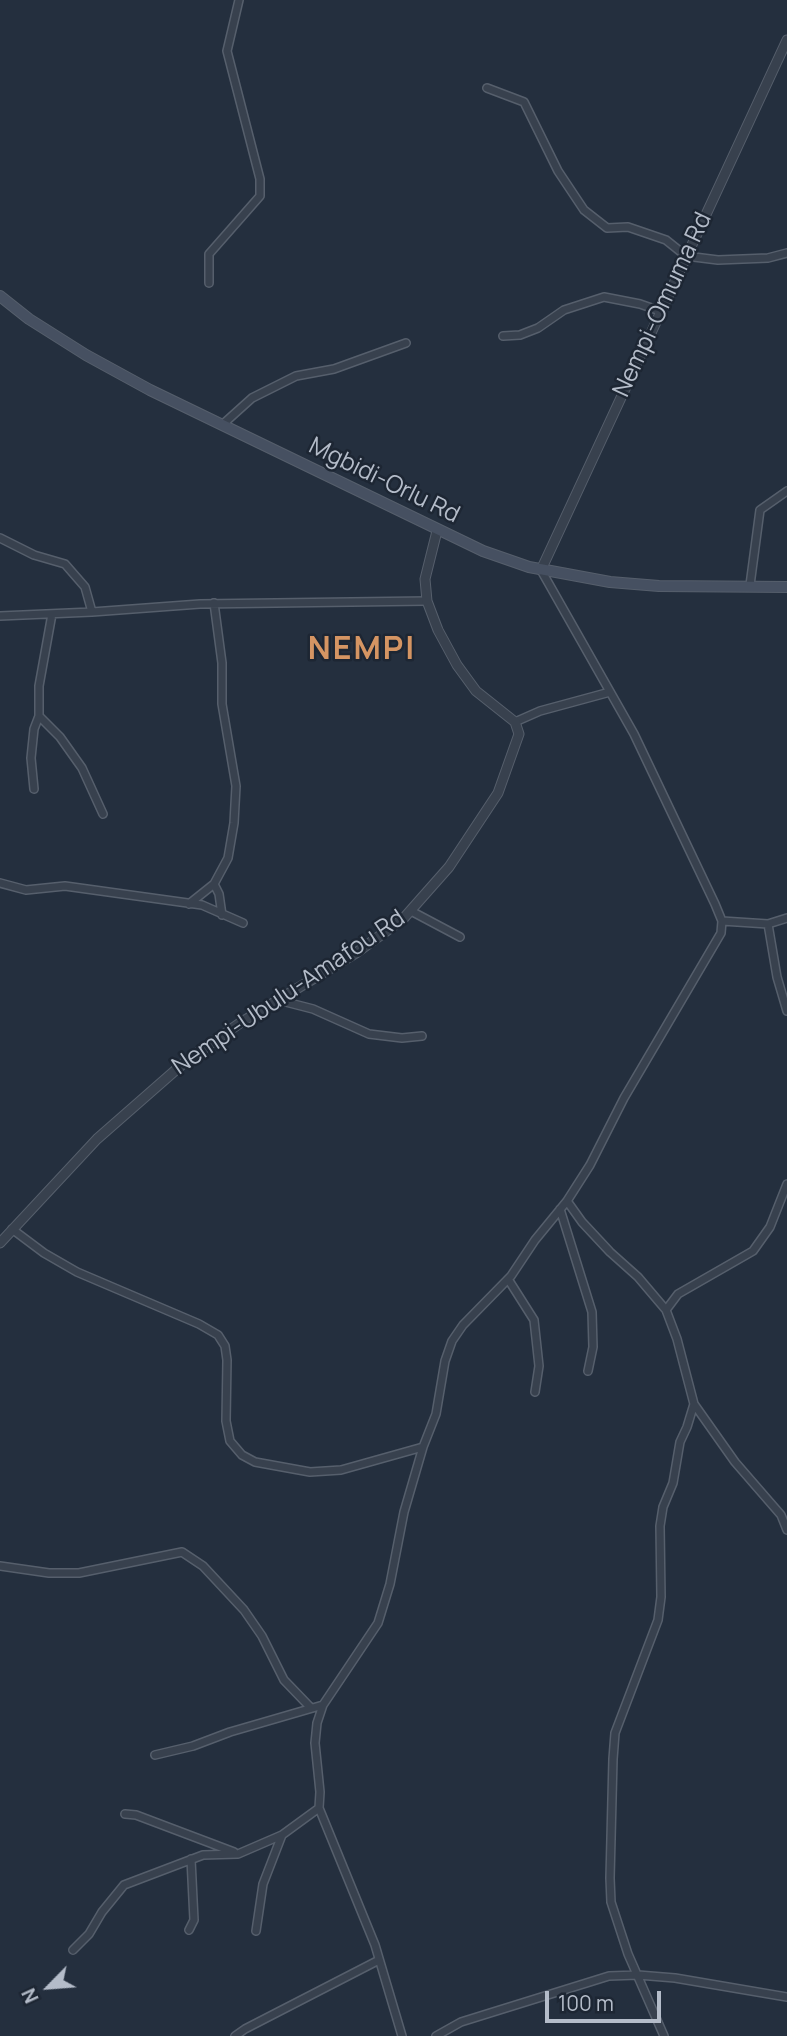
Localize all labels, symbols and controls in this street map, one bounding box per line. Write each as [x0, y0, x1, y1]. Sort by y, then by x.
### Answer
street label: Nempi-Omuma Rd [608, 208, 718, 402]
street label: Mgbidi-Orlu Rd [304, 432, 464, 530]
district label: NEMPI [308, 631, 416, 669]
street label: Nempi-Ubulu-Amafou Rd [167, 904, 411, 1082]
north arrow [14, 1952, 84, 2022]
scale bar [549, 1976, 664, 2020]
text: N [15, 1984, 45, 2008]
text: 100 m [558, 1989, 614, 2017]

